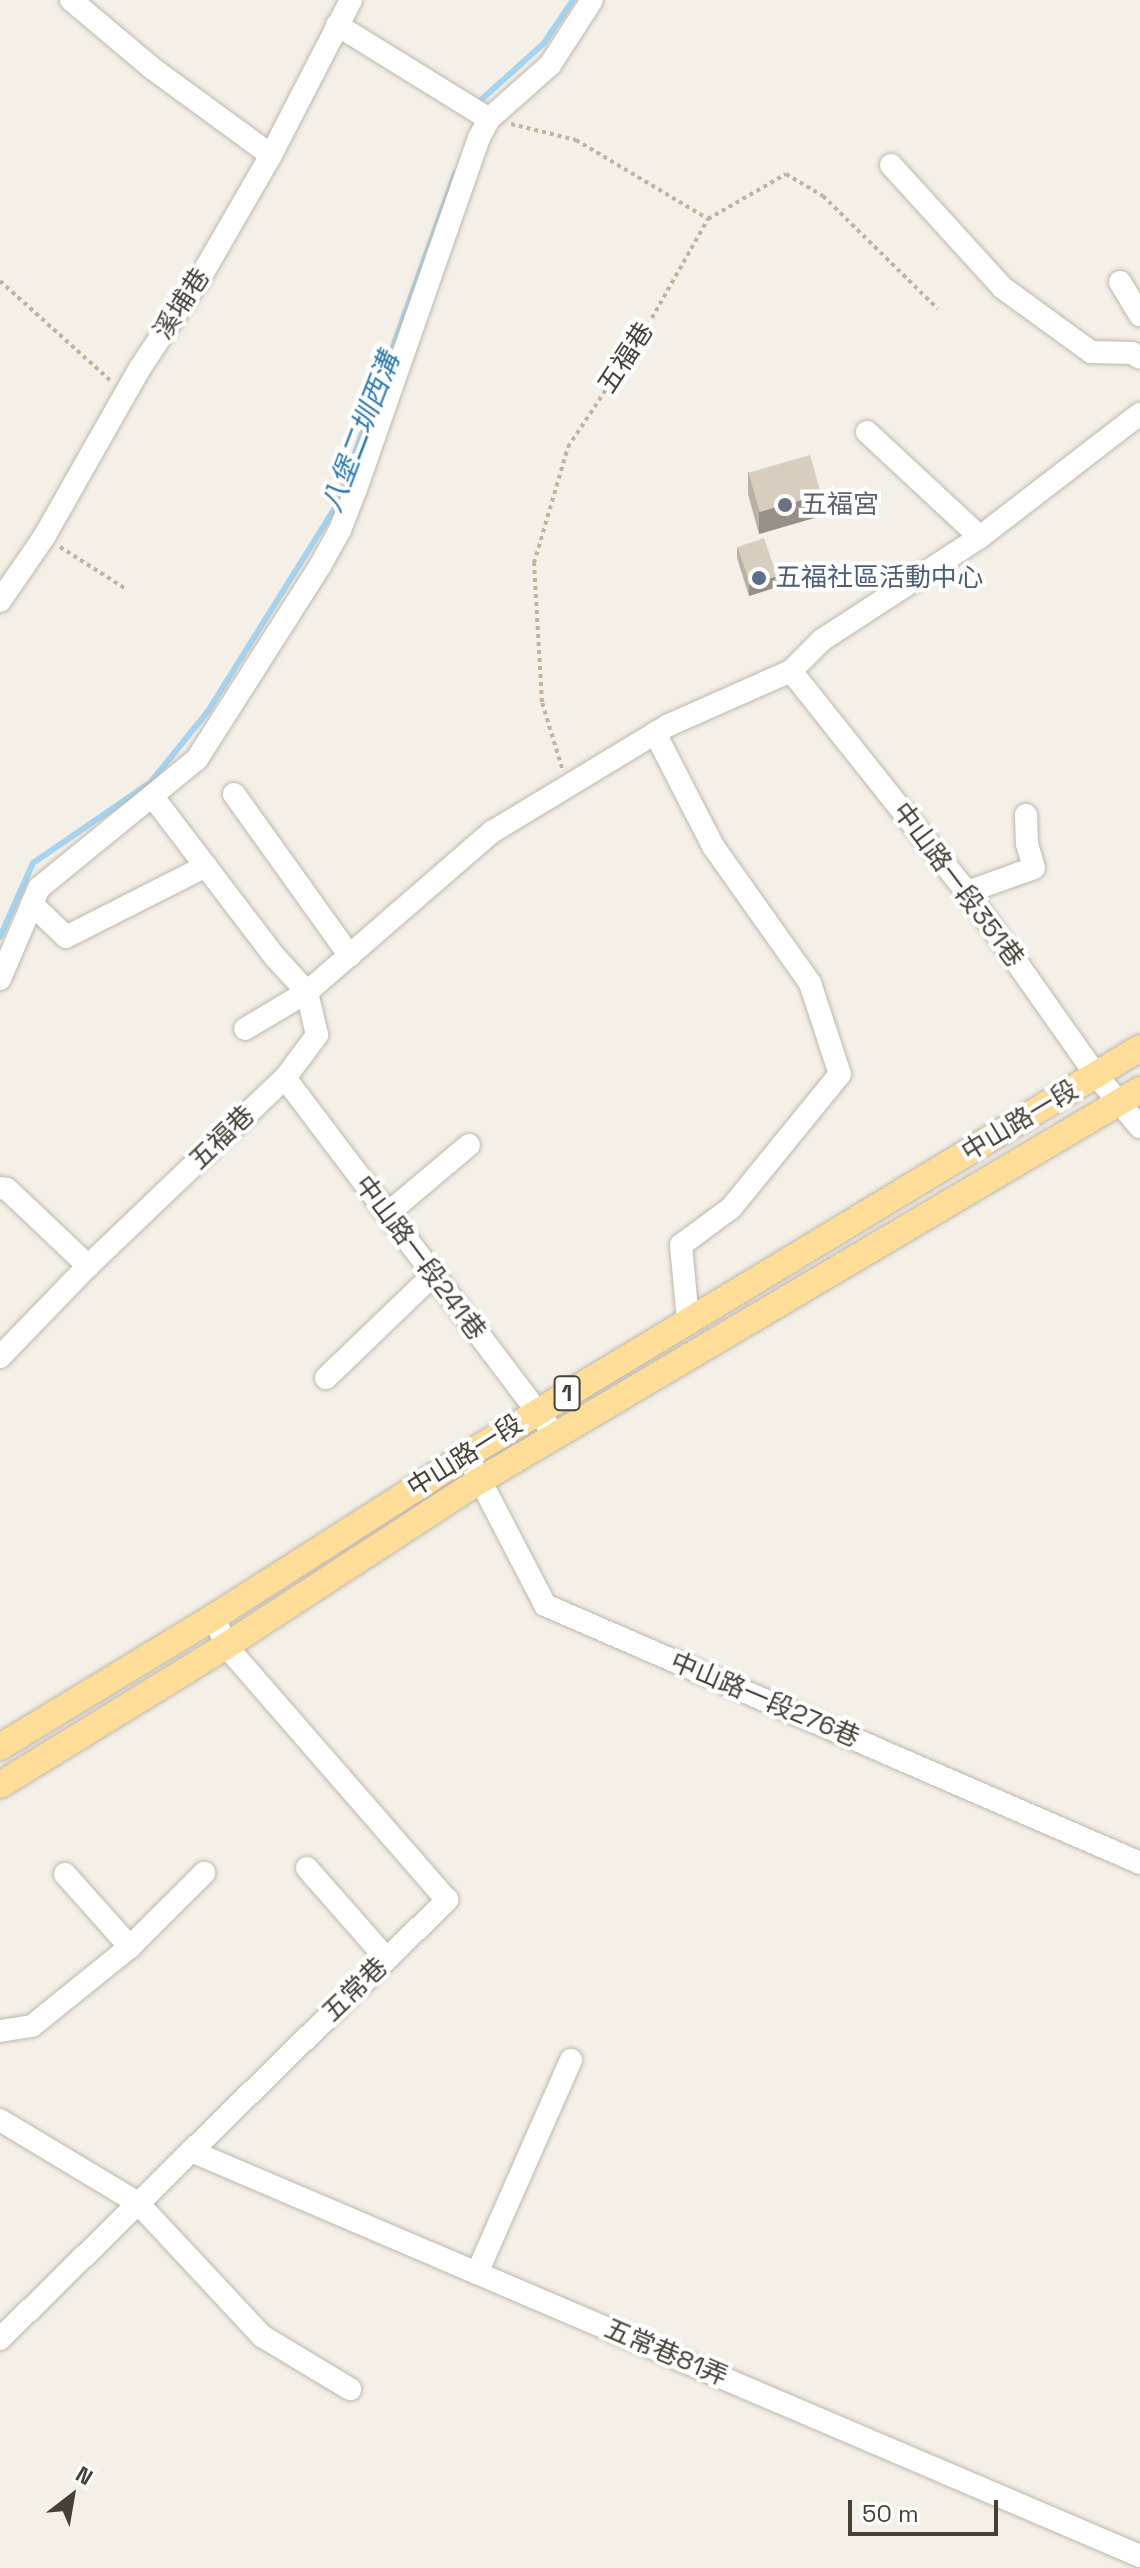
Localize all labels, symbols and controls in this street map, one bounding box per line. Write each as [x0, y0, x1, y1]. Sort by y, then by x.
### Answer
street label: 溪埔巷 [148, 263, 216, 345]
street label: 五福巷 [592, 317, 660, 399]
water label: 八堡二圳西溝 [314, 348, 406, 516]
place label: 五福宮 [801, 489, 879, 521]
marker: 五福宮 [776, 496, 794, 514]
place label: 五福社區活動中心 [775, 562, 983, 594]
marker: 五福社區活動中心 [750, 569, 768, 587]
street label: 中山路一段351巷 [886, 797, 1030, 973]
street label: 中山路一段 [956, 1074, 1084, 1168]
street label: 五福巷 [183, 1100, 261, 1176]
street label: 中山路一段241巷 [348, 1170, 492, 1346]
road number: 1 [553, 1373, 581, 1413]
street label: 中山路一段 [402, 1408, 528, 1504]
street label: 中山路一段276巷 [666, 1646, 864, 1754]
street label: 五常巷 [316, 1952, 394, 2028]
street label: 五常巷81弄 [600, 2313, 732, 2393]
north arrow [32, 2456, 112, 2536]
text: N [71, 2460, 98, 2491]
scale bar [852, 2484, 1002, 2534]
text: 50 m [862, 2498, 919, 2529]

